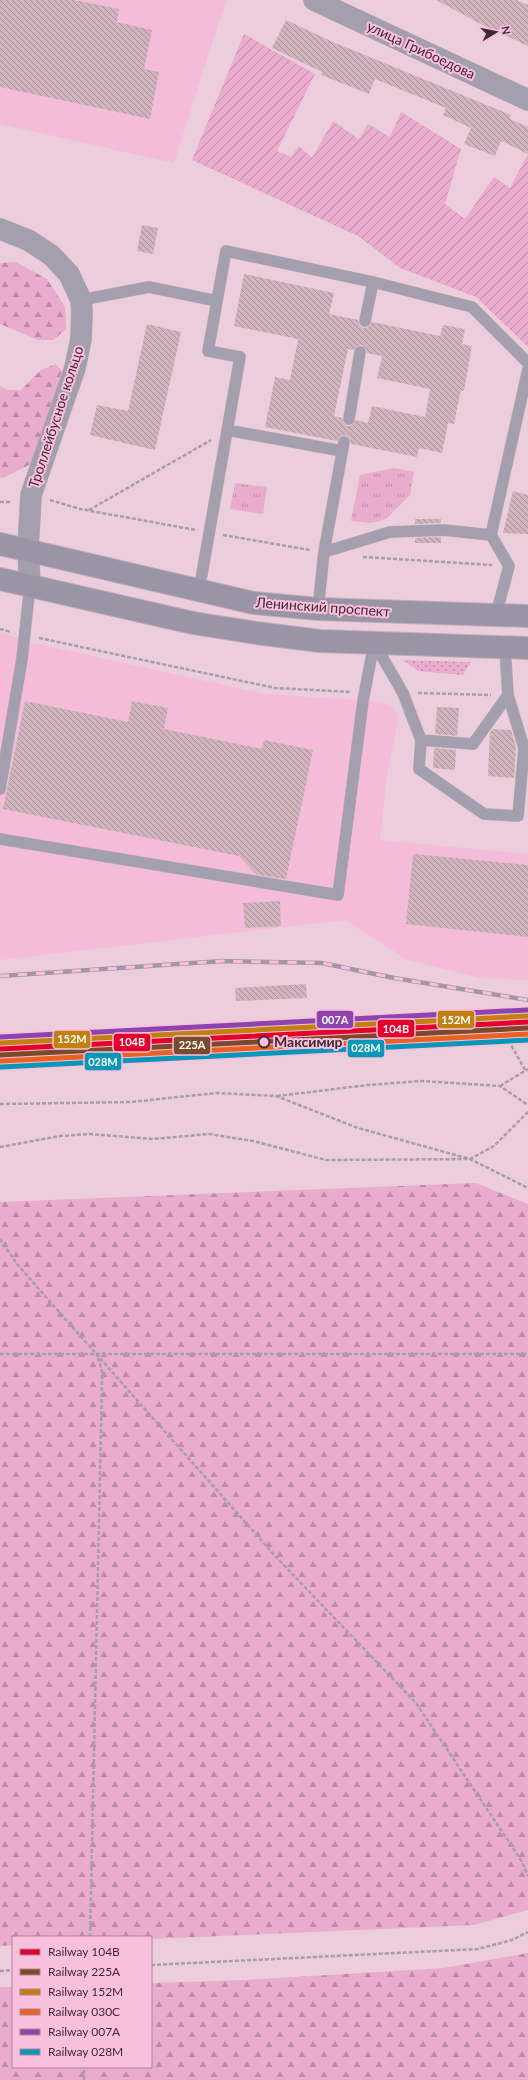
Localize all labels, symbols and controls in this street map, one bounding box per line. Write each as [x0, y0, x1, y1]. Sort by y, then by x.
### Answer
north arrow [476, 12, 516, 52]
street label: улица Грибоедова [364, 17, 478, 82]
text: N [499, 25, 513, 35]
street label: Троллейбусное кольцо [25, 344, 87, 490]
street label: Ленинский проспект [254, 593, 391, 620]
line badge: 007А [316, 1010, 354, 1029]
line badge: 152М [437, 1010, 475, 1029]
text: 007А [322, 1013, 349, 1026]
text: 152М [441, 1013, 471, 1026]
line badge: 104В [377, 1019, 415, 1038]
text: 104В [383, 1022, 409, 1035]
line badge: 152М [53, 1030, 91, 1049]
text: 152М [57, 1032, 87, 1045]
line badge: 104В [113, 1033, 151, 1052]
place label: Максимир [274, 1033, 343, 1050]
text: 104В [119, 1035, 145, 1048]
marker: Максимир [257, 1035, 271, 1049]
line badge: 225А [173, 1036, 211, 1055]
text: 225А [179, 1038, 206, 1051]
line badge: 028М [347, 1039, 385, 1058]
text: 028М [351, 1041, 381, 1054]
line badge: 028М [84, 1052, 122, 1071]
text: 028М [88, 1055, 118, 1068]
legend [12, 1936, 152, 2068]
text: Railway 104В [48, 1944, 120, 1959]
text: Railway 225А [48, 1964, 121, 1979]
text: Railway 152М [48, 1984, 123, 1999]
text: Railway 030C [48, 2004, 120, 2019]
text: Railway 007А [48, 2024, 121, 2039]
text: Railway 028М [48, 2044, 123, 2059]

